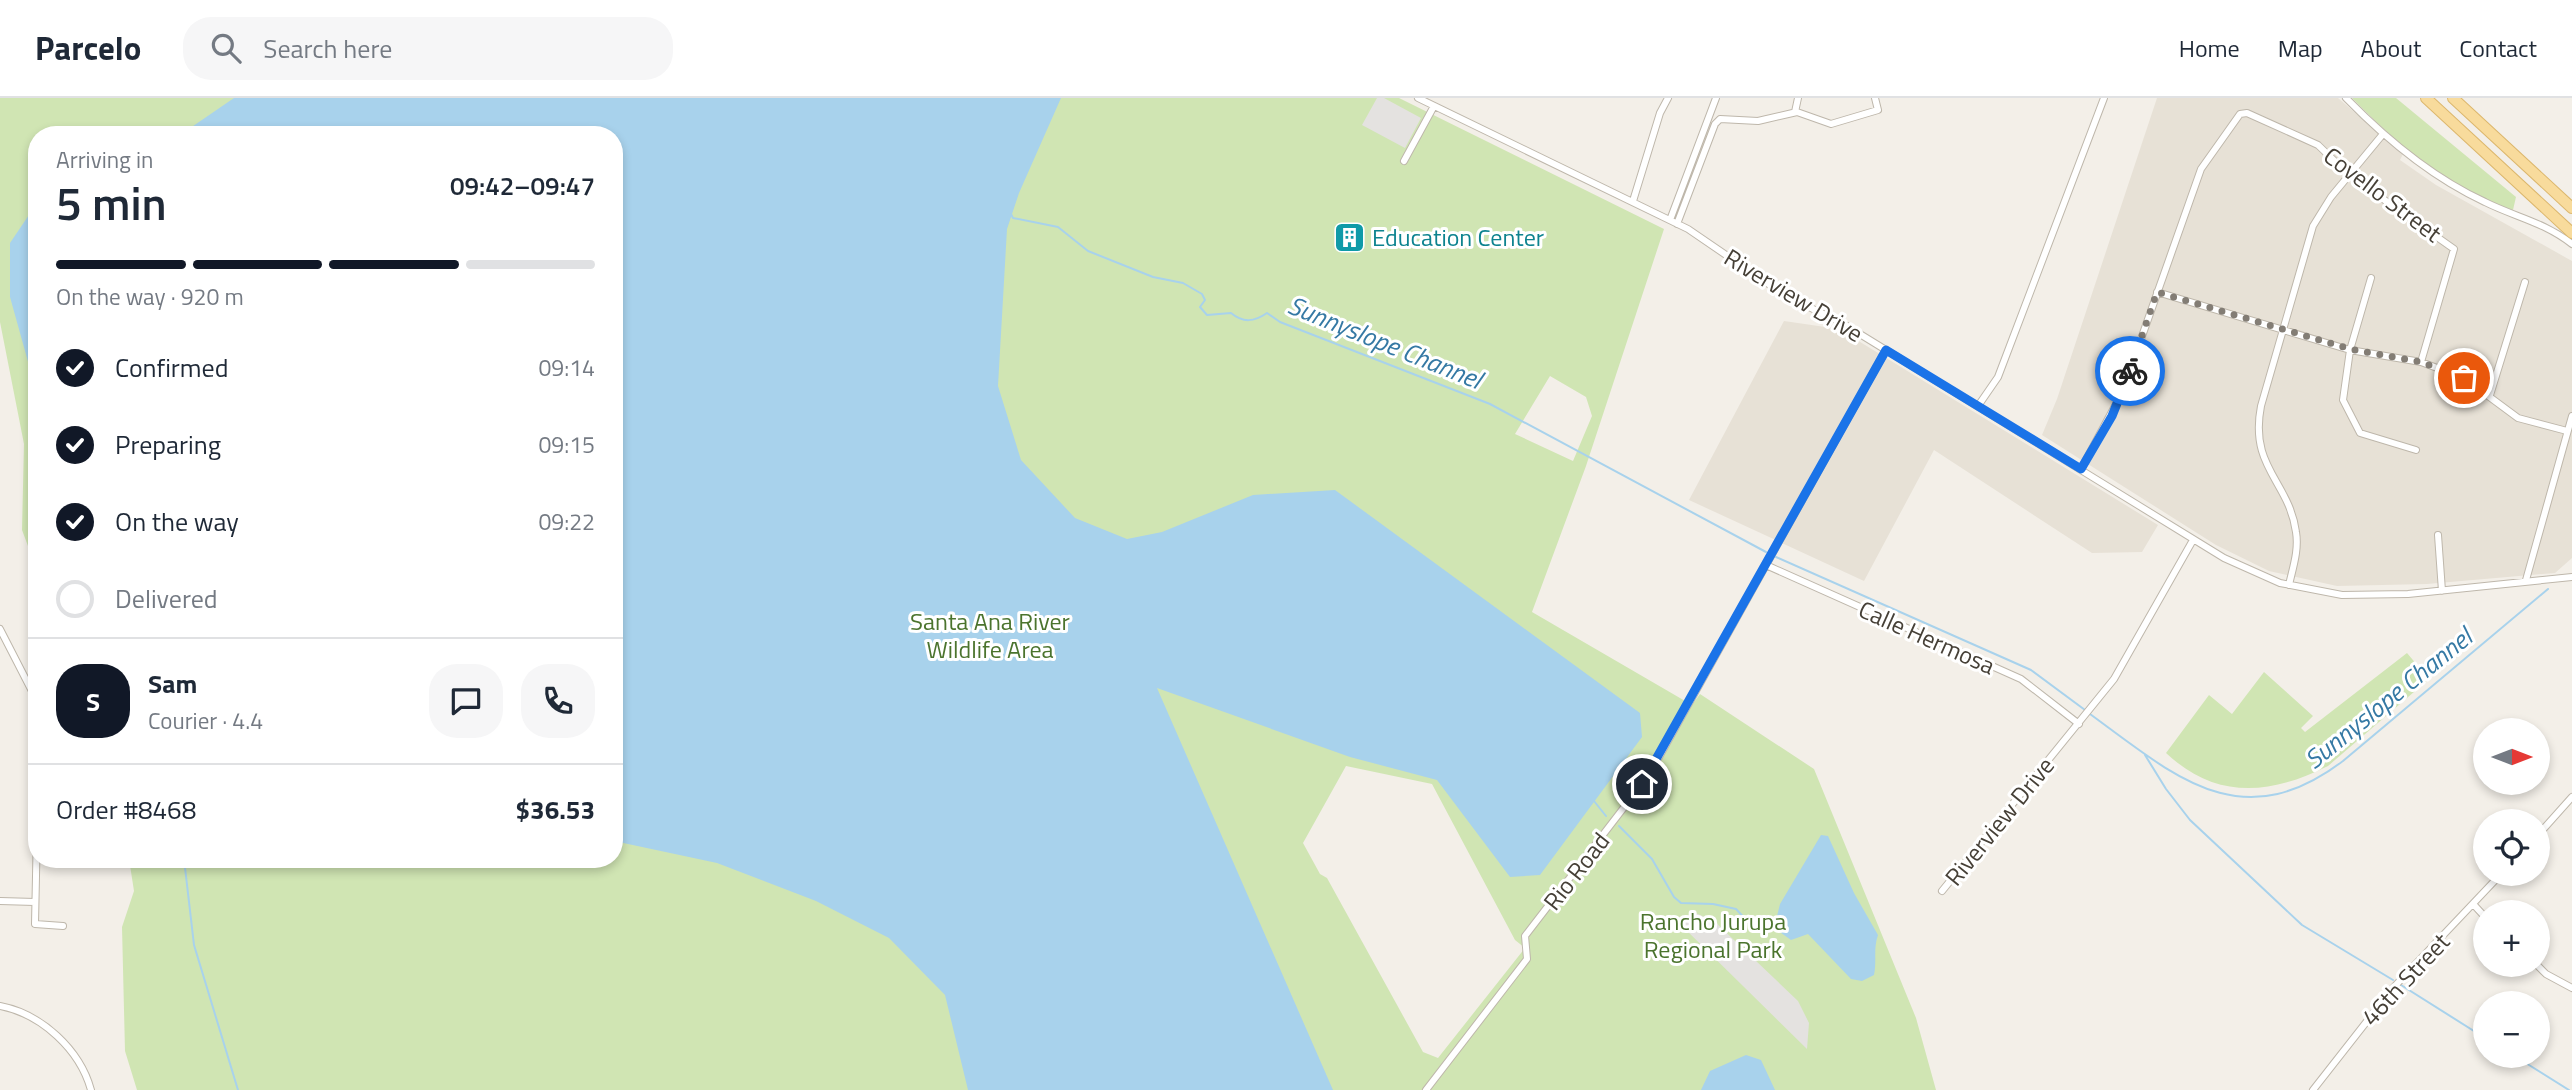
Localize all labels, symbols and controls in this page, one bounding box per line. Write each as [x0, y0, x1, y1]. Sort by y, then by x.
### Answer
search box [183, 17, 673, 80]
text: Parcelo [35, 23, 141, 73]
icon: search [207, 29, 245, 67]
text: Search here [263, 29, 392, 68]
text: Home [2179, 30, 2240, 66]
text: Map [2278, 30, 2323, 66]
text: About [2361, 30, 2421, 66]
text: Contact [2459, 30, 2537, 66]
street label: Covello Street [2316, 138, 2450, 251]
text: Arriving in [56, 142, 153, 177]
text: 09:42–09:47 [450, 166, 595, 205]
text: 5 min [56, 168, 167, 238]
place label: Education Center [1372, 219, 1544, 255]
building icon: Education Center [1332, 220, 1366, 254]
street label: Riverview Drive [1718, 239, 1870, 351]
text: On the way · 920 m [56, 279, 244, 314]
water label: Sunnyslope Channel [1282, 285, 1491, 400]
courier [2095, 336, 2165, 406]
text: Confirmed [115, 348, 229, 387]
pin [2434, 348, 2494, 408]
icon: check [56, 349, 94, 387]
text: 09:14 [538, 350, 595, 385]
icon: bike [2111, 352, 2149, 390]
icon: bag [2445, 359, 2483, 397]
text: Preparing [115, 425, 221, 464]
icon: check [56, 426, 94, 464]
text: 09:15 [538, 427, 595, 462]
text: On the way [115, 502, 239, 541]
icon: check [56, 503, 94, 541]
text: 09:22 [538, 504, 595, 539]
text: Delivered [115, 579, 218, 618]
street label: Calle Hermosa [1853, 591, 2001, 683]
park label: Santa Ana River Wildlife Area [910, 603, 1070, 667]
water label: Sunnyslope Channel [2296, 616, 2483, 778]
text: Sam [148, 664, 197, 703]
button: chat [429, 664, 503, 738]
button: phone [521, 664, 595, 738]
text: S [86, 682, 100, 721]
text: Courier · 4.4 [148, 703, 263, 738]
north arrow [2473, 718, 2550, 794]
map controls [2473, 718, 2550, 1068]
street label: Riverview Drive [1936, 749, 2062, 893]
pin [1612, 754, 1672, 814]
icon: home [1623, 765, 1661, 803]
text: Order #8468 [56, 790, 196, 829]
text: $36.53 [516, 790, 595, 829]
button: locate [2473, 809, 2550, 886]
street label: Rio Road [1534, 824, 1618, 918]
button: + [2473, 900, 2550, 977]
park label: Rancho Jurupa Regional Park [1640, 903, 1786, 967]
street label: 46th Street [2353, 924, 2458, 1033]
button: − [2473, 991, 2550, 1068]

